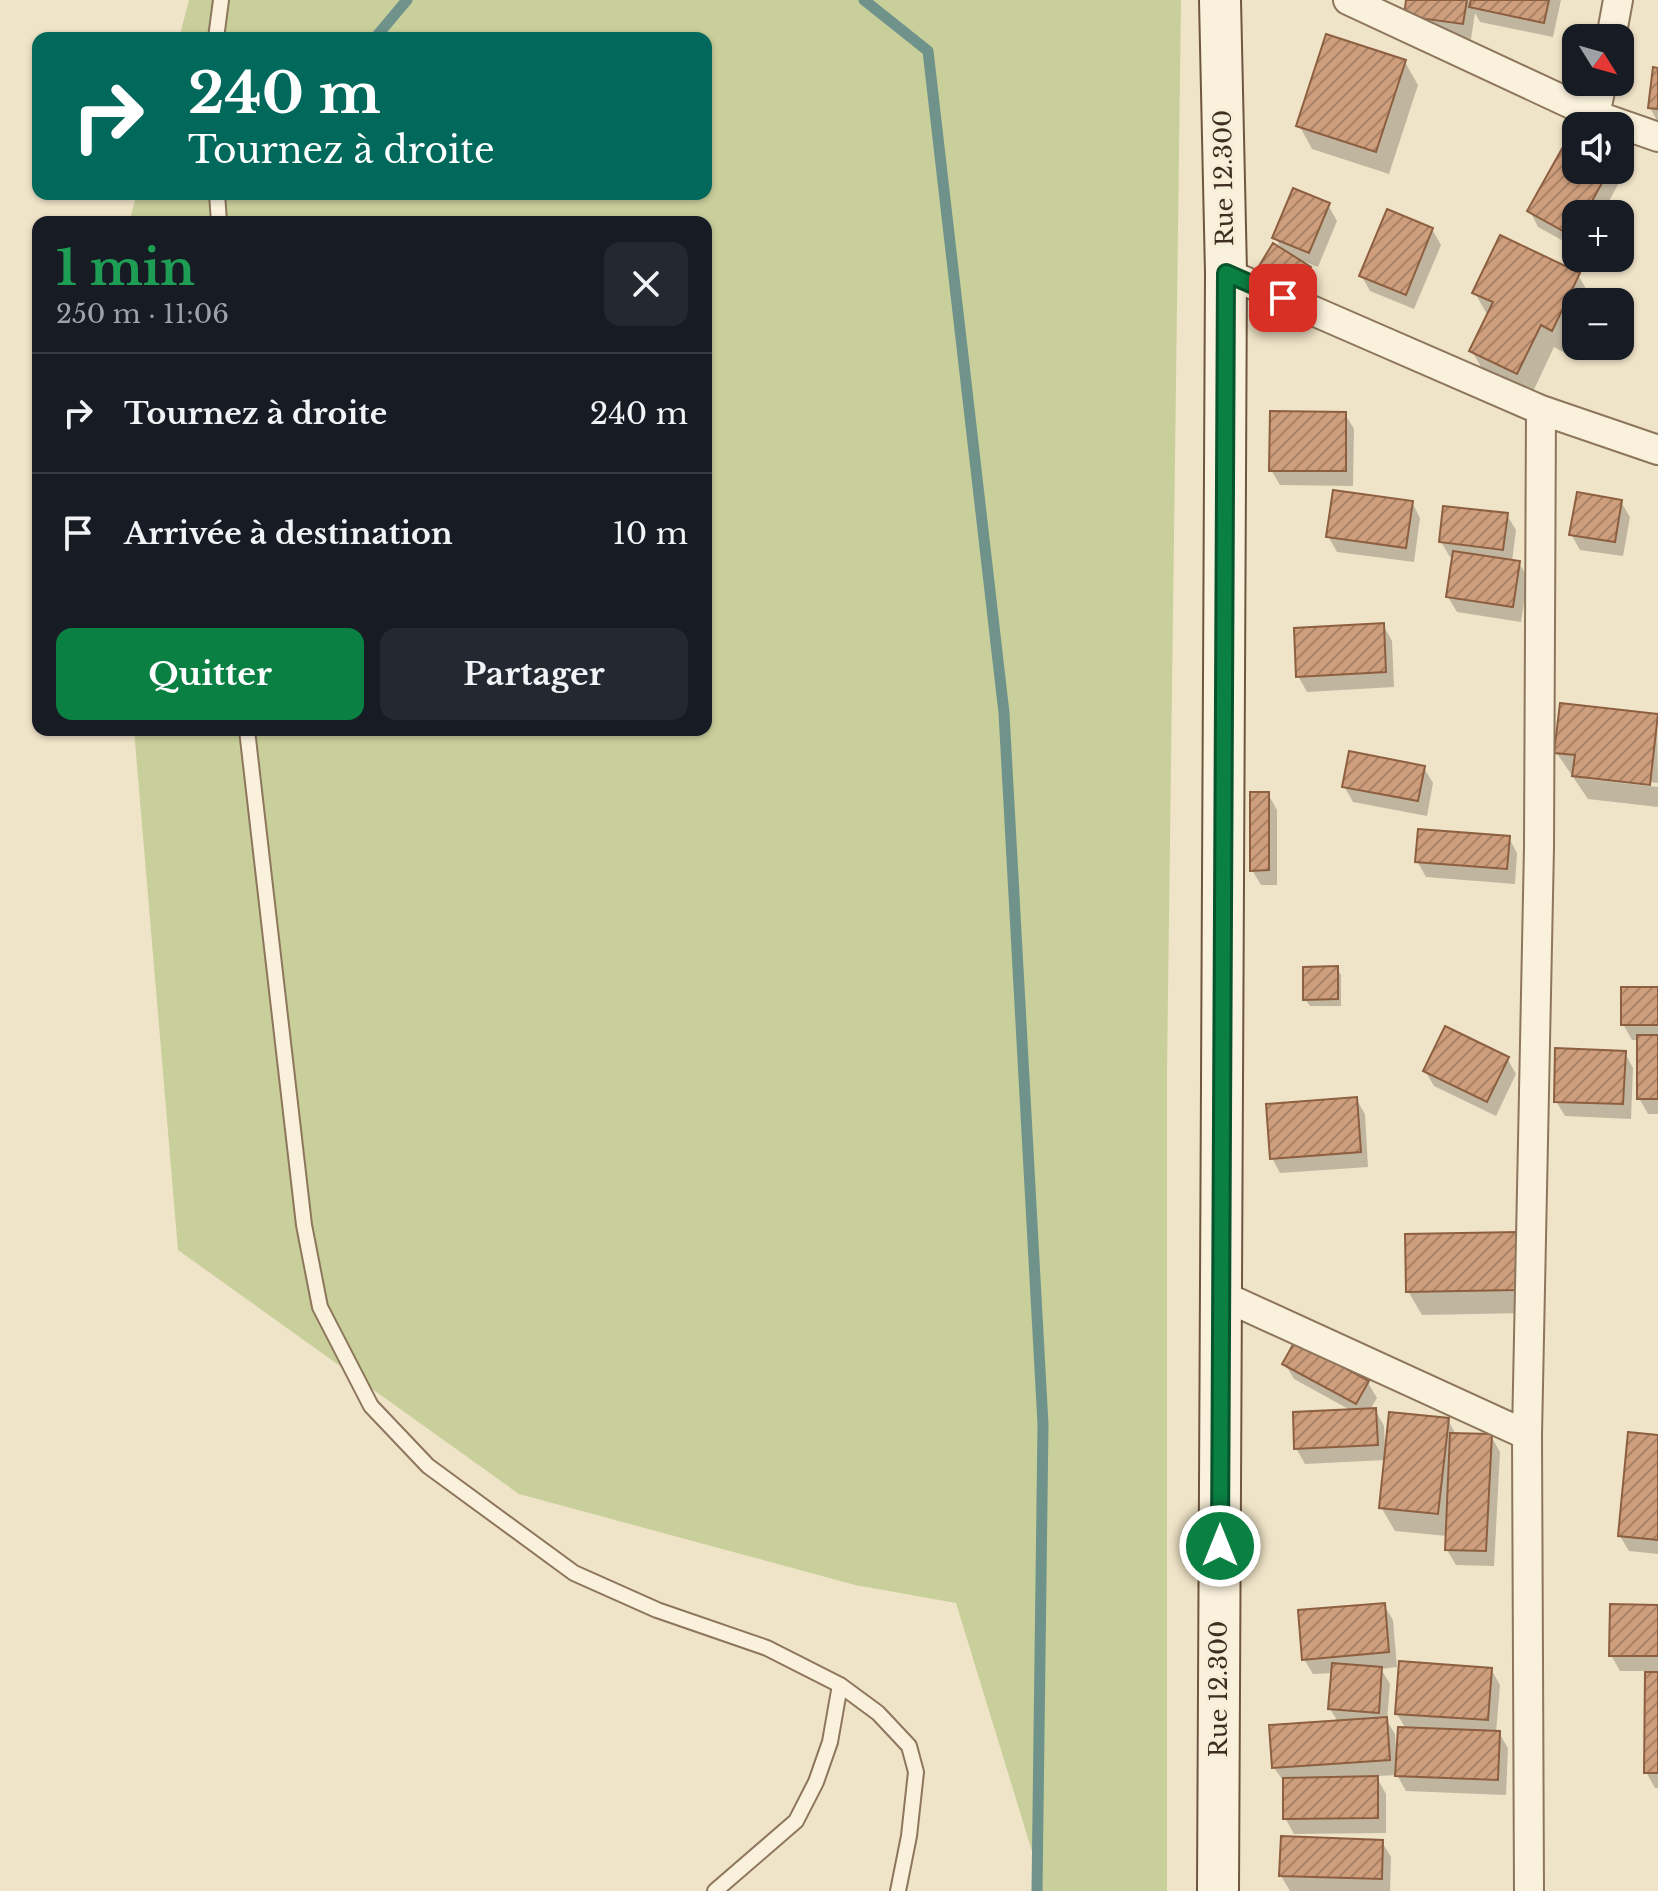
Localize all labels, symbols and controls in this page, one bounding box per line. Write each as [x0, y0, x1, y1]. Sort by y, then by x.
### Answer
north arrow [1562, 24, 1634, 96]
map controls [1562, 24, 1634, 360]
text: 240 m [188, 59, 381, 128]
icon: right [56, 64, 160, 168]
street label: Rue 12.300 [1208, 109, 1239, 247]
button: sound [1562, 112, 1634, 184]
text: Tournez à droite [188, 128, 495, 173]
button: + [1562, 200, 1634, 272]
text: 1 min [56, 238, 195, 298]
button: close [604, 242, 688, 326]
pin [1249, 264, 1317, 332]
icon: arrive [1261, 276, 1305, 320]
button: − [1562, 288, 1634, 360]
text: 250 m · 11:06 [56, 298, 229, 330]
icon: right [56, 391, 100, 435]
text: Tournez à droite [124, 395, 387, 432]
text: 240 m [590, 395, 688, 432]
icon: arrive [56, 511, 100, 555]
text: Arrivée à destination [124, 515, 453, 552]
text: 10 m [612, 515, 688, 552]
button: Quitter [56, 628, 364, 720]
button: Partager [380, 628, 688, 720]
position arrow [1178, 1504, 1262, 1588]
street label: Rue 12.300 [1204, 1621, 1233, 1757]

